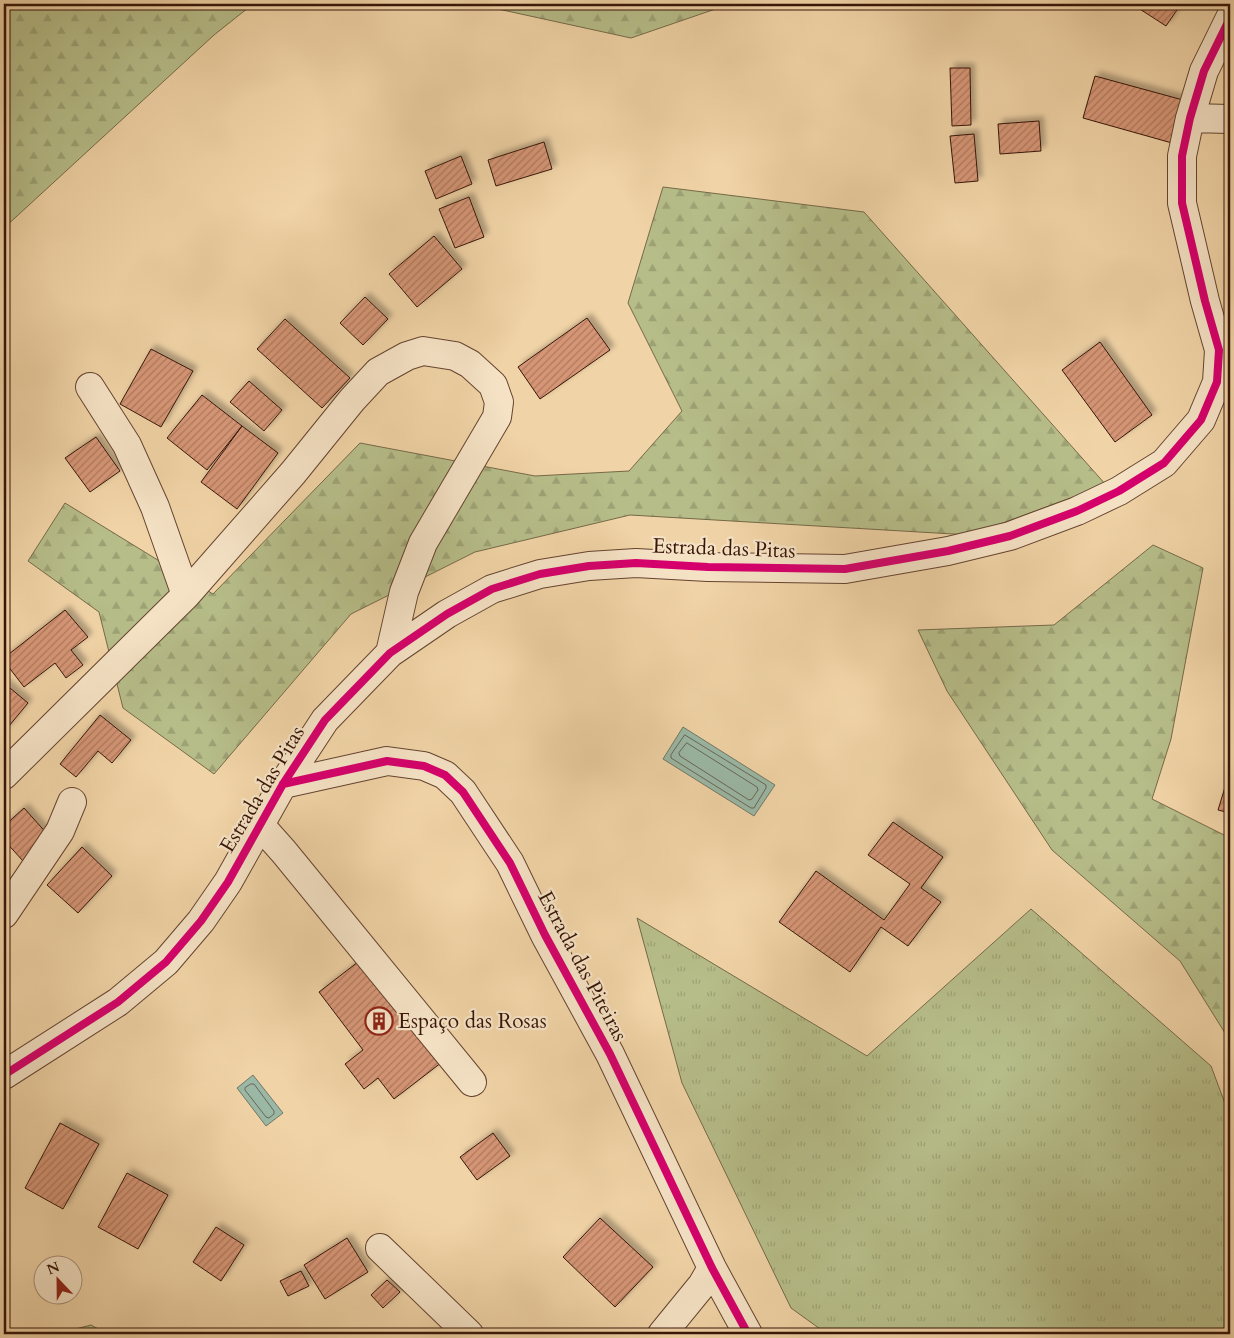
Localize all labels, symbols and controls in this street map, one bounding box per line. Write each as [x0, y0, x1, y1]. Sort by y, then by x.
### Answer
street label: Estrada das Pitas [652, 532, 796, 565]
street label: Estrada das Pitas [213, 720, 312, 858]
street label: Estrada das Piteiras [531, 886, 634, 1046]
building icon: Espaço das Rosas [364, 1006, 394, 1036]
place label: Espaço das Rosas [398, 1007, 547, 1036]
north arrow [32, 1256, 82, 1306]
text: N [44, 1257, 63, 1279]

